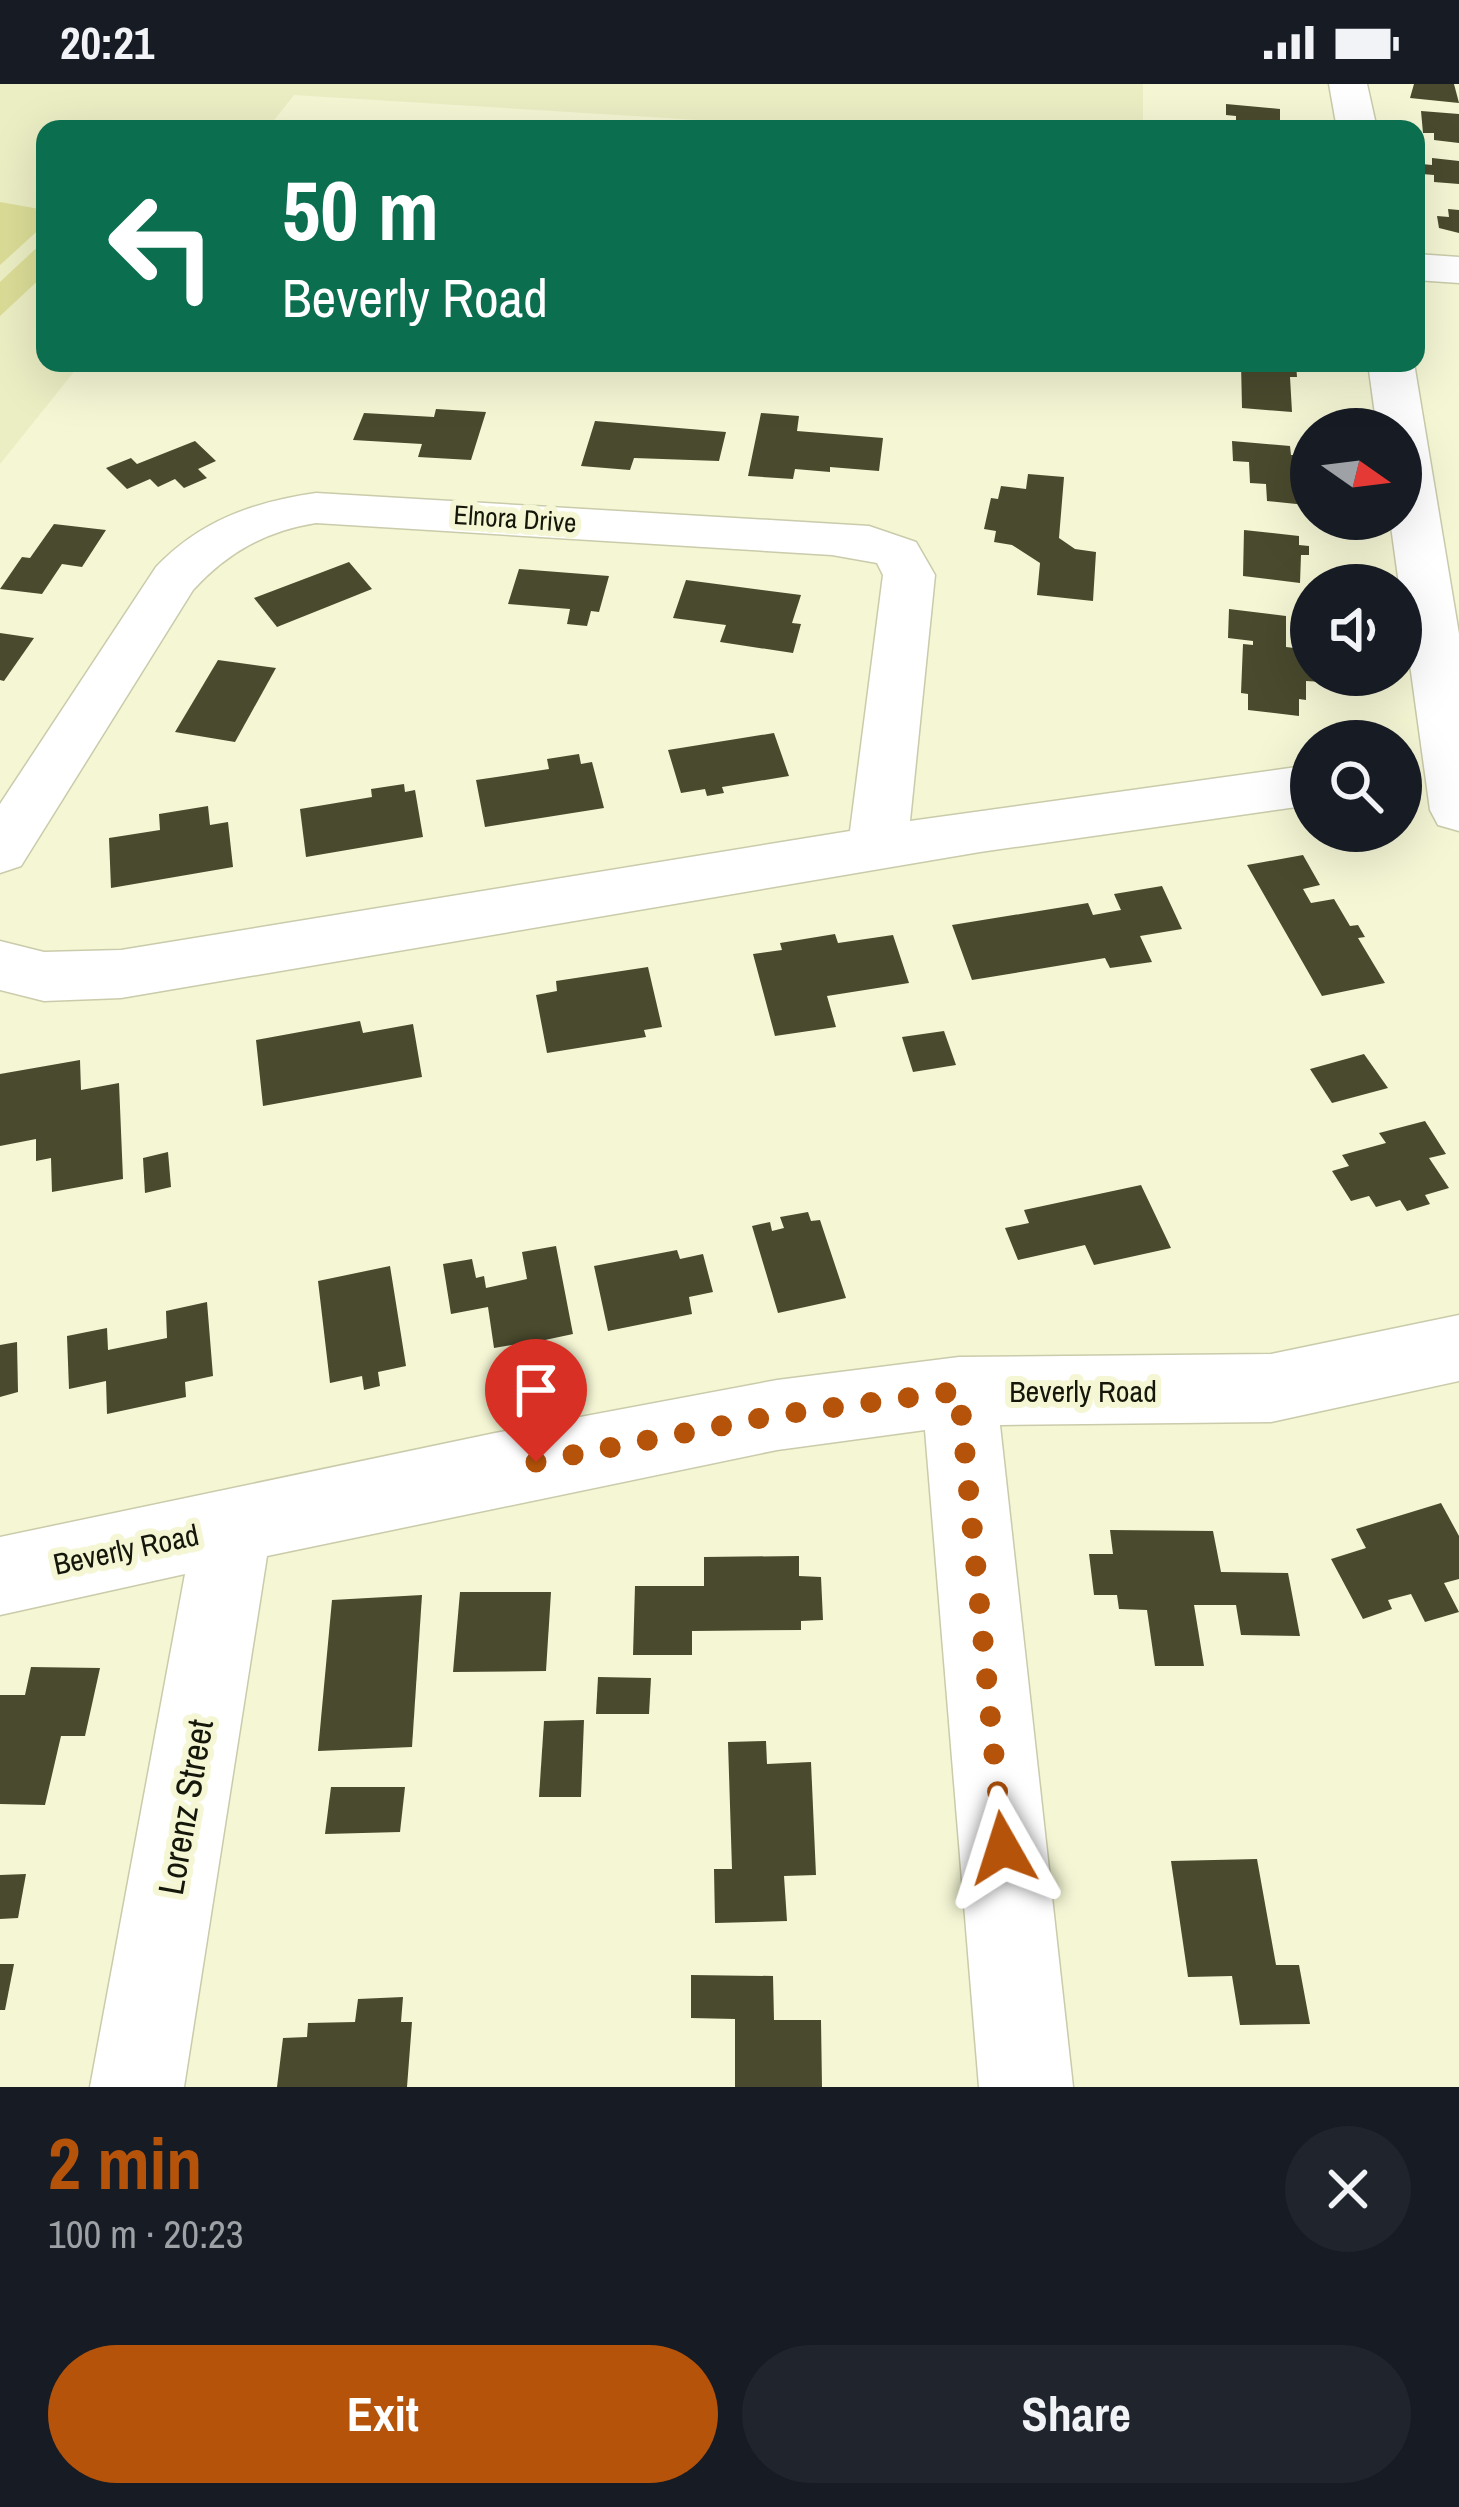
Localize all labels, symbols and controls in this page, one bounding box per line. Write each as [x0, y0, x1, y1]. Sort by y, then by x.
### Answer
text: 20:21 [60, 12, 154, 73]
text: 50 m [282, 153, 439, 266]
icon: left [84, 168, 240, 324]
text: Beverly Road [282, 261, 548, 334]
north arrow [1290, 408, 1422, 540]
map controls [1290, 408, 1422, 852]
street label: Elnora Drive [452, 496, 578, 540]
button: sound [1290, 564, 1422, 696]
button: search [1290, 720, 1422, 852]
pin [485, 1339, 587, 1462]
icon: arrive [503, 1357, 569, 1423]
street label: Beverly Road [1009, 1371, 1157, 1411]
street label: Beverly Road [50, 1514, 202, 1584]
street label: Lorenz Street [146, 1716, 224, 1898]
position arrow [940, 1785, 1066, 1911]
text: 2 min [48, 2114, 202, 2211]
button: close [1285, 2126, 1411, 2252]
text: 100 m · 20:23 [48, 2208, 244, 2260]
button: Exit [48, 2345, 718, 2483]
button: Share [742, 2345, 1411, 2483]

